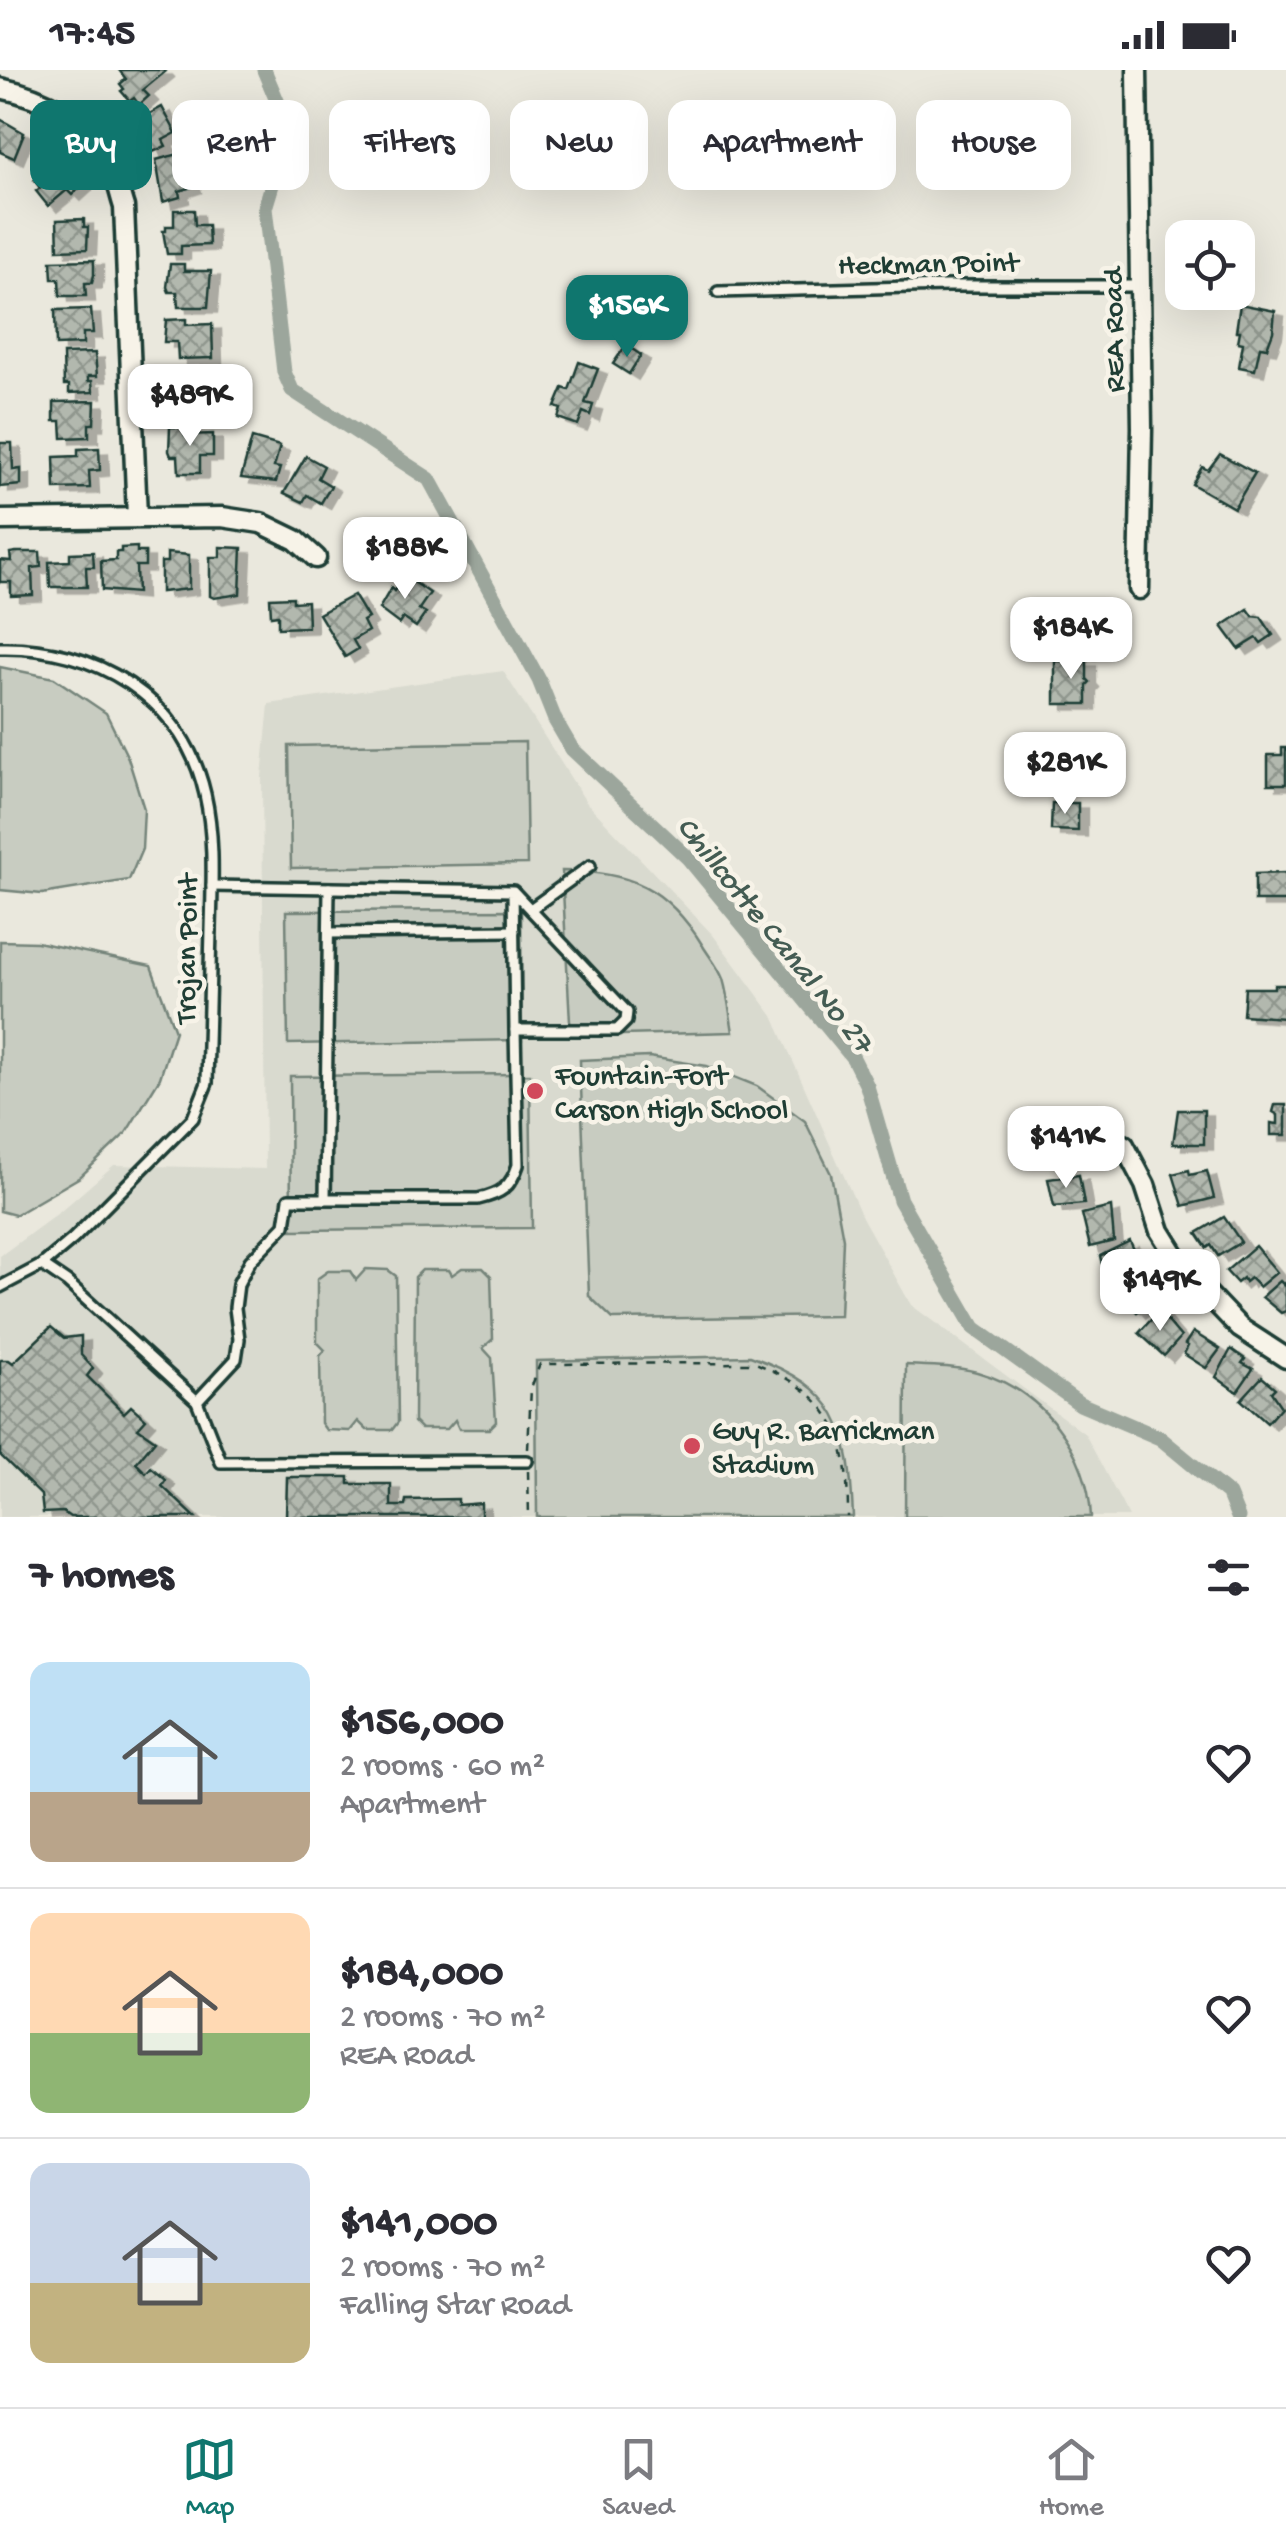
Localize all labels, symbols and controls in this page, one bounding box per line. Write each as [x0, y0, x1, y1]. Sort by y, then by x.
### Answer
text: 17:45 [50, 13, 135, 57]
chip: Buy [30, 100, 152, 190]
chip: Rent [172, 100, 309, 190]
chip: Filters [329, 100, 490, 190]
chip: New [510, 100, 648, 190]
chip: Apartment [668, 100, 896, 190]
chip: House [916, 100, 1071, 190]
map controls [1165, 220, 1255, 310]
button: locate [1165, 220, 1255, 310]
street label: Heckman Point [837, 247, 1021, 286]
street label: REA Road [1098, 265, 1135, 393]
pin: $156K [557, 275, 697, 360]
text: $156K [588, 288, 666, 326]
pin: $489K [120, 364, 260, 449]
text: $489K [150, 377, 230, 415]
pin: $188K [335, 517, 475, 602]
text: $188K [365, 530, 445, 568]
pin: $184K [1001, 597, 1141, 682]
text: $184K [1032, 610, 1110, 648]
pin: $281K [995, 732, 1135, 817]
text: $281K [1026, 745, 1104, 783]
water label: Chillcotte Canal No 27 [666, 810, 882, 1065]
street label: Trojan Point [171, 871, 208, 1026]
place label: Fountain-Fort Carson High School [554, 1061, 788, 1130]
marker: Fountain-Fort Carson High School [524, 1080, 546, 1102]
pin: $141K [996, 1106, 1136, 1191]
text: $141K [1030, 1119, 1102, 1157]
pin: $149K [1090, 1249, 1230, 1334]
text: $149K [1122, 1262, 1198, 1300]
place label: Guy R. Barrickman Stadium [712, 1416, 935, 1485]
marker: Guy R. Barrickman Stadium [681, 1435, 703, 1457]
icon: filters [1201, 1550, 1256, 1605]
text: 7 homes [30, 1553, 173, 1602]
text: $156,000 [340, 1700, 504, 1749]
icon: home [110, 1702, 230, 1822]
icon: heart [1201, 1735, 1256, 1790]
text: 2 rooms · 60 m² [340, 1749, 545, 1787]
text: Apartment [340, 1787, 484, 1825]
text: $184,000 [340, 1951, 503, 2000]
icon: home [110, 1953, 230, 2073]
icon: heart [1201, 1986, 1256, 2041]
text: 2 rooms · 70 m² [340, 2000, 545, 2038]
text: REA Road [340, 2038, 473, 2076]
text: $141,000 [340, 2201, 497, 2250]
icon: home [110, 2203, 230, 2323]
icon: heart [1201, 2236, 1256, 2291]
text: 2 rooms · 70 m² [340, 2250, 545, 2288]
text: Falling Star Road [340, 2288, 571, 2326]
tab: Map [182, 2432, 237, 2525]
tab: Saved [602, 2432, 674, 2525]
tab: Home [1039, 2432, 1104, 2525]

